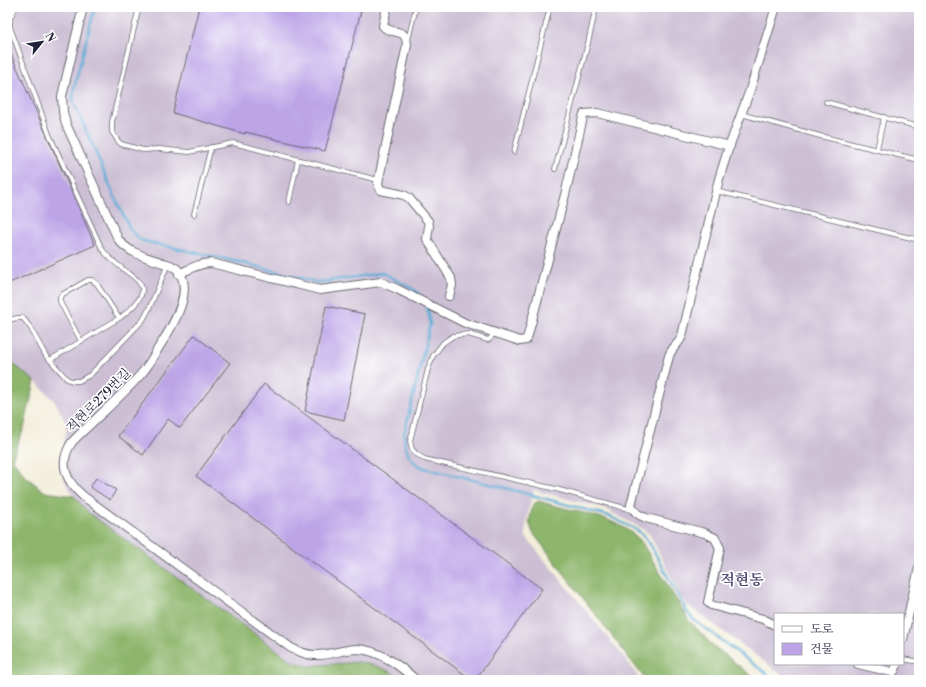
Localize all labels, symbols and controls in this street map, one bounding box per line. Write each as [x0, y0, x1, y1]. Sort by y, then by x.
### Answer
north arrow [22, 22, 62, 62]
text: N [42, 30, 58, 45]
street label: 적현로279번길 [63, 365, 134, 436]
district label: 적현동 [720, 571, 764, 590]
legend [774, 613, 904, 665]
text: 도로 [810, 622, 834, 637]
text: 건물 [810, 642, 834, 657]

